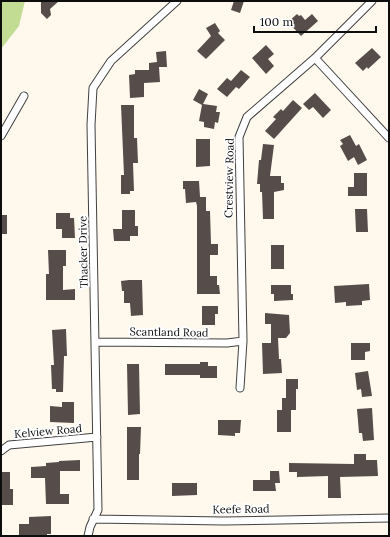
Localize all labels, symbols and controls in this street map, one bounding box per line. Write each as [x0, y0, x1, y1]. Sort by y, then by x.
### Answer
scale bar [254, 8, 376, 34]
text: 100 m [260, 14, 293, 29]
street label: Crestview Road [221, 138, 237, 218]
street label: Thacker Drive [75, 216, 91, 288]
street label: Scantland Road [129, 324, 209, 340]
street label: Kelview Road [13, 421, 83, 441]
street label: Keefe Road [212, 501, 270, 516]

